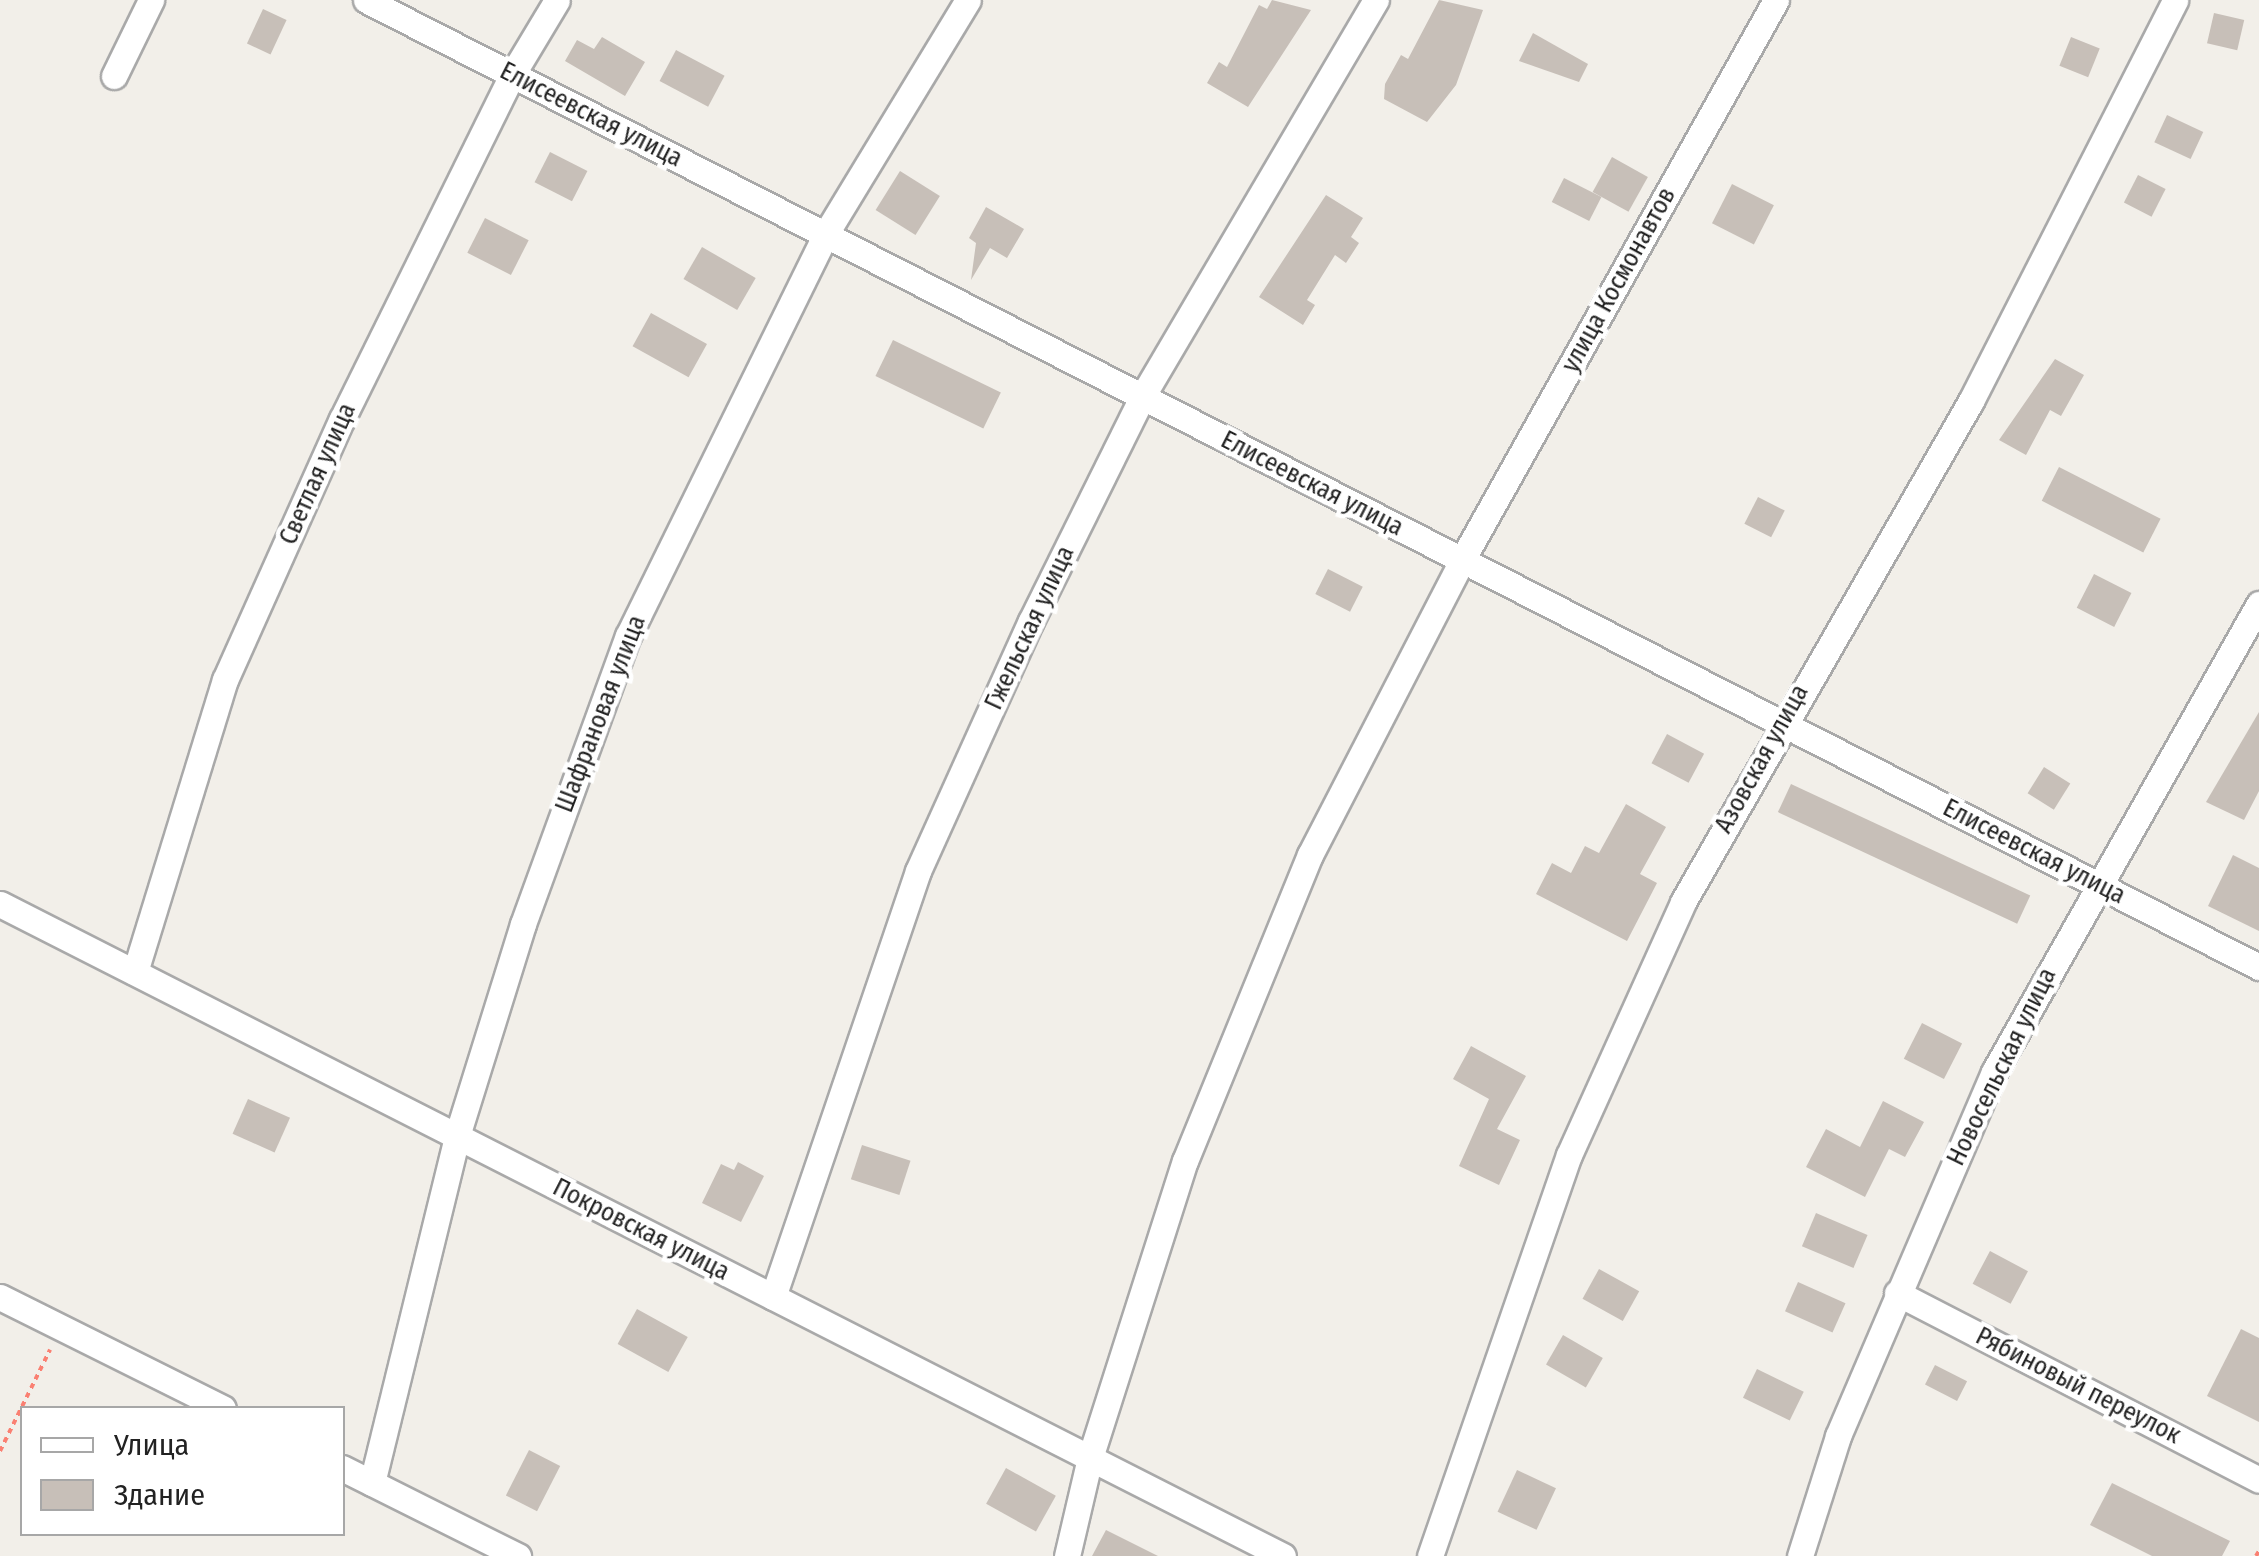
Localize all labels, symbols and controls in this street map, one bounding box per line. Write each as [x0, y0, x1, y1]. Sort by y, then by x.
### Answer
street label: Елисеевская улица [495, 56, 687, 174]
street label: улица Космонавтов [1556, 182, 1682, 378]
street label: Светлая улица [273, 399, 363, 549]
street label: Елисеевская улица [1216, 425, 1408, 543]
street label: Гжельская улица [979, 541, 1081, 715]
street label: Шафрановая улица [550, 611, 652, 817]
street label: Азовская улица [1709, 680, 1815, 838]
street label: Елисеевская улица [1938, 793, 2130, 911]
street label: Новосельская улица [1941, 963, 2063, 1171]
street label: Покровская улица [548, 1173, 734, 1287]
street label: Рябиновый переулок [1971, 1321, 2185, 1451]
legend [20, 1406, 345, 1536]
text: Улица [114, 1427, 189, 1463]
text: Здание [114, 1477, 205, 1513]

